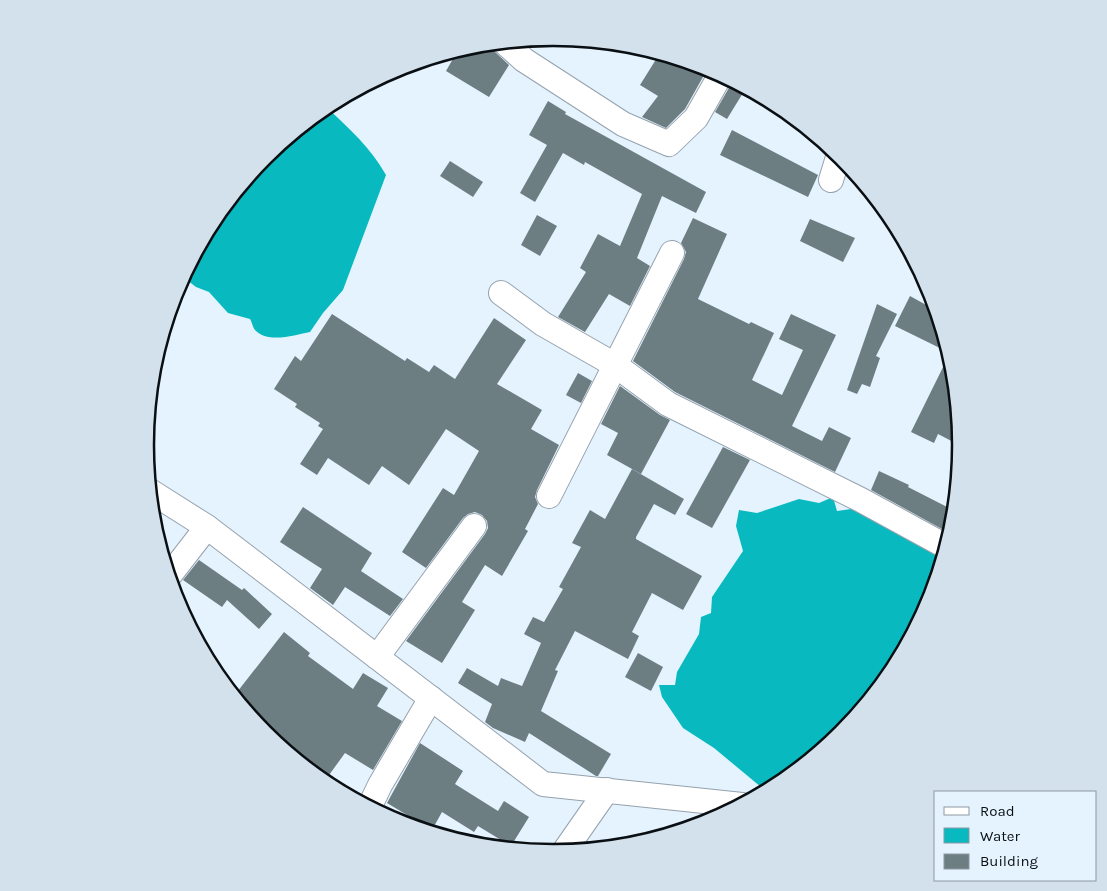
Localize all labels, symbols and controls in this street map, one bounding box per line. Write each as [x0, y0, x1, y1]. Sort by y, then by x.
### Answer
legend [934, 791, 1097, 881]
text: Road [980, 802, 1015, 820]
text: Water [980, 827, 1021, 845]
text: Building [980, 852, 1038, 870]

